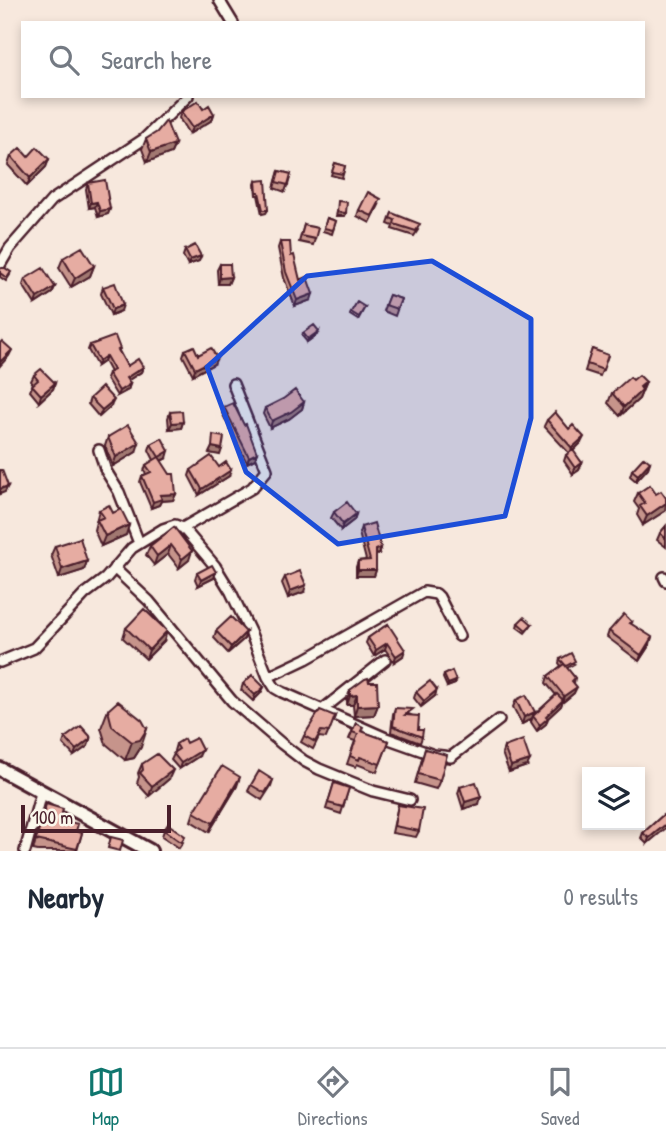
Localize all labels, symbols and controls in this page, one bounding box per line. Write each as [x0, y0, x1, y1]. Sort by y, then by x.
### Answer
search box [21, 21, 645, 98]
icon: search [45, 41, 83, 79]
text: Search here [101, 42, 212, 77]
map controls [582, 767, 645, 830]
button: layers [582, 767, 645, 830]
scale bar [21, 802, 172, 834]
text: 100 m [32, 804, 73, 830]
text: Nearby [28, 877, 104, 917]
text: 0 results [563, 881, 638, 912]
tab: Map [87, 1063, 125, 1131]
tab: Directions [298, 1063, 368, 1131]
tab: Saved [541, 1063, 579, 1131]

